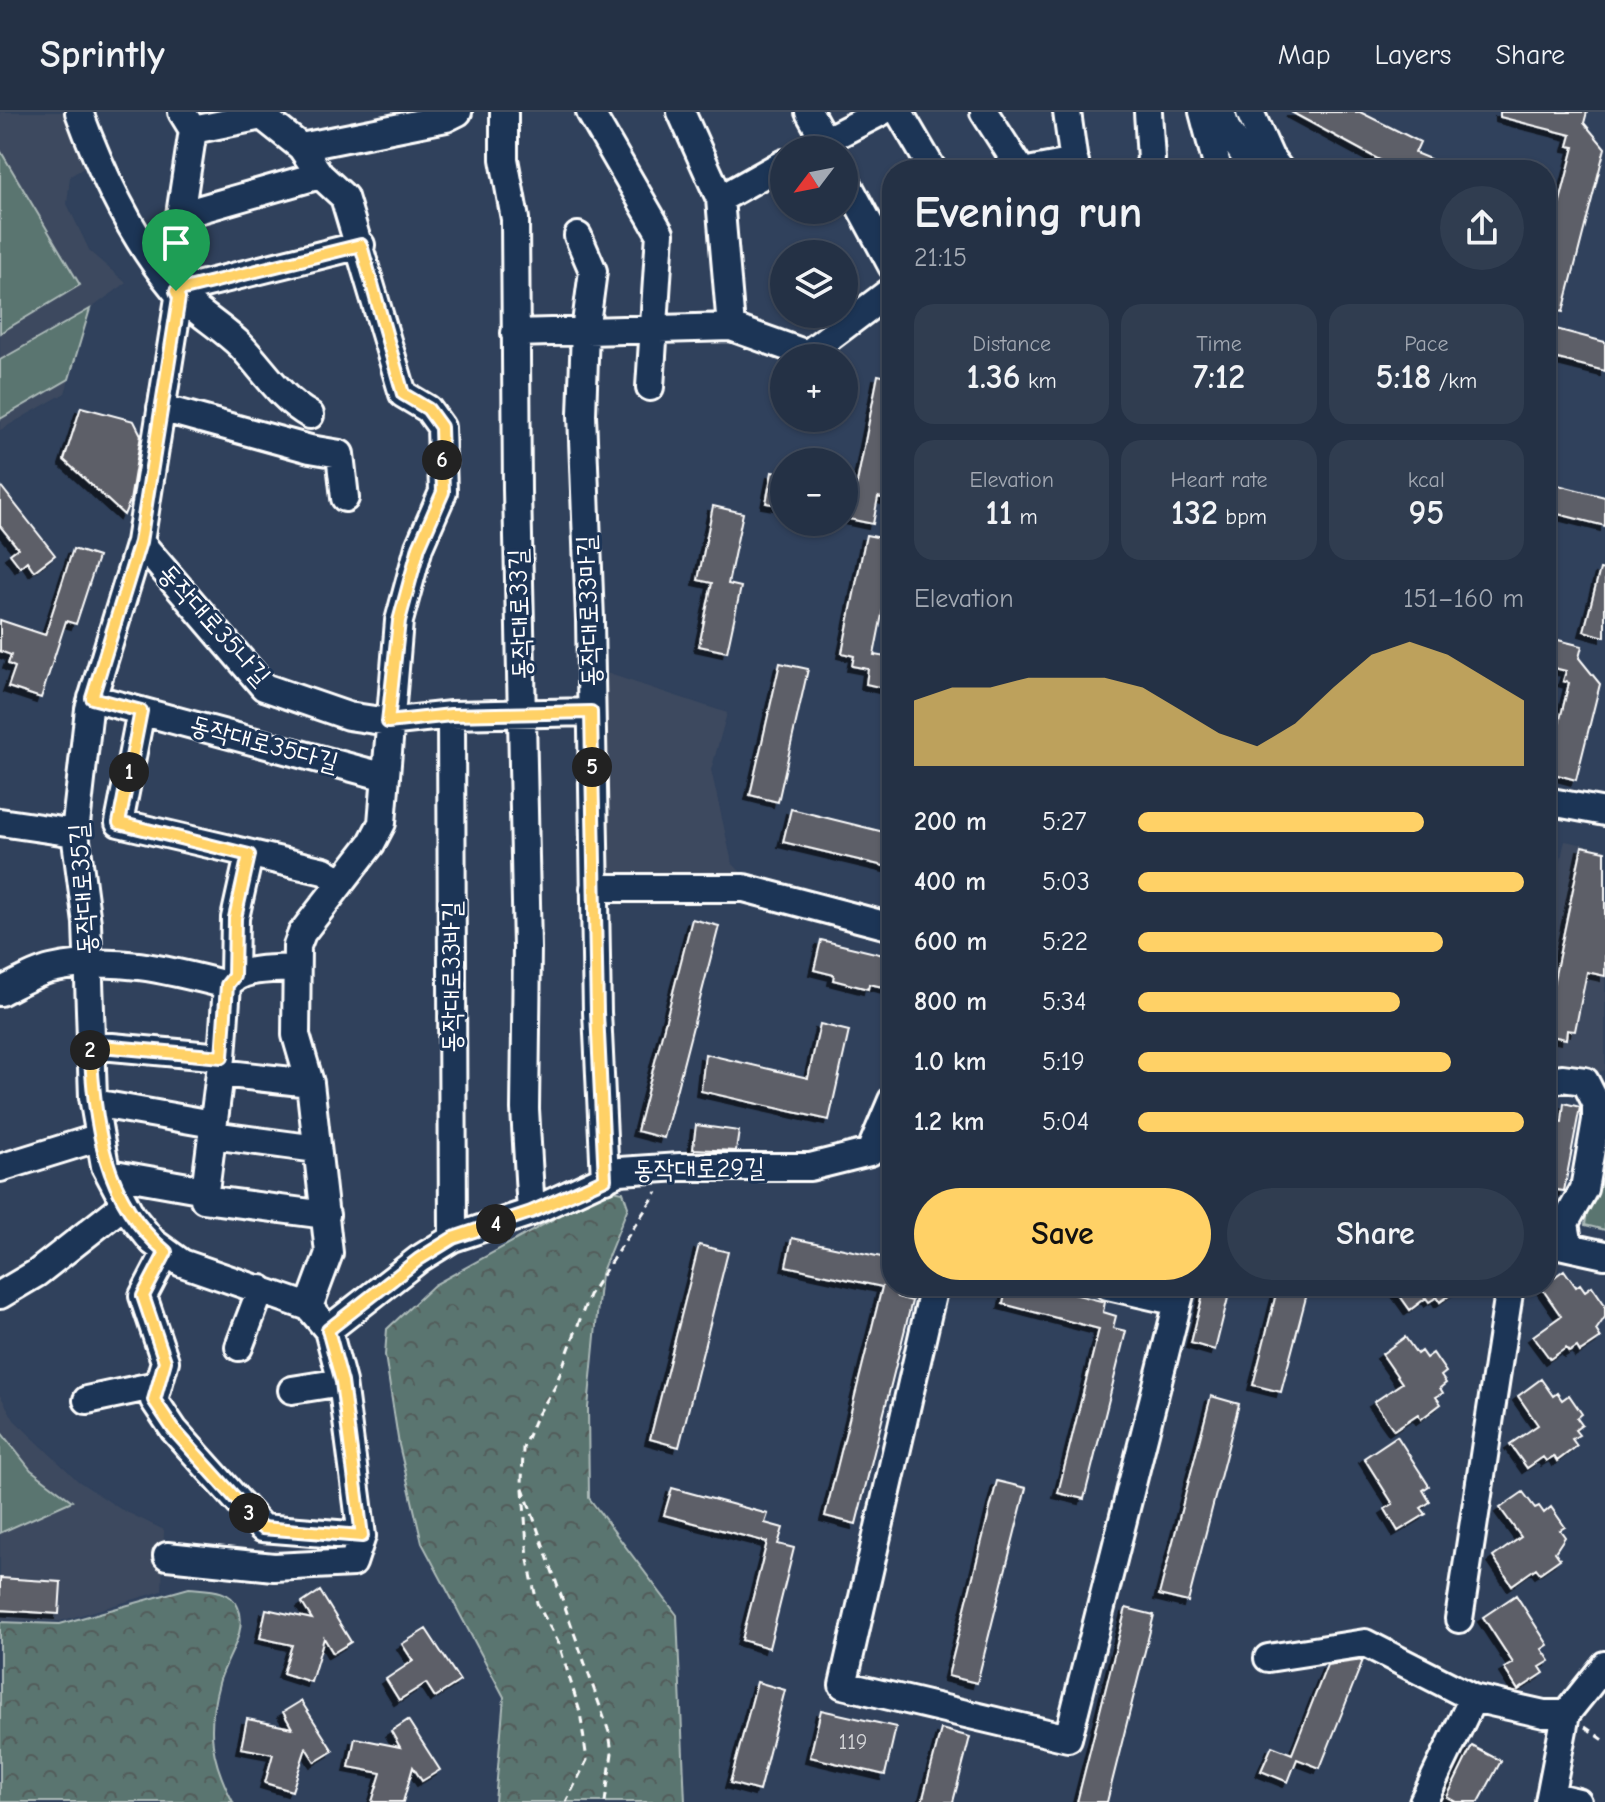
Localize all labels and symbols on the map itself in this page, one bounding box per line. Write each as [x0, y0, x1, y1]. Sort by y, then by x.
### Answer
north arrow [770, 136, 858, 224]
pin [142, 209, 210, 291]
pin: 6 [422, 440, 462, 480]
street label: 동작대로33마길 [571, 535, 607, 687]
street label: 동작대로33길 [503, 548, 537, 680]
street label: 동작대로35나길 [152, 558, 276, 692]
street label: 동작대로35다길 [186, 710, 342, 778]
pin: 5 [572, 747, 612, 787]
pin: 1 [109, 752, 149, 792]
street label: 동작대로35길 [63, 822, 103, 956]
street label: 동작대로33바길 [437, 901, 467, 1053]
pin: 2 [70, 1030, 110, 1070]
street label: 동작대로29길 [633, 1153, 765, 1185]
pin: 4 [476, 1204, 516, 1244]
pin: 3 [229, 1493, 269, 1533]
house number: 119 [838, 1729, 868, 1755]

